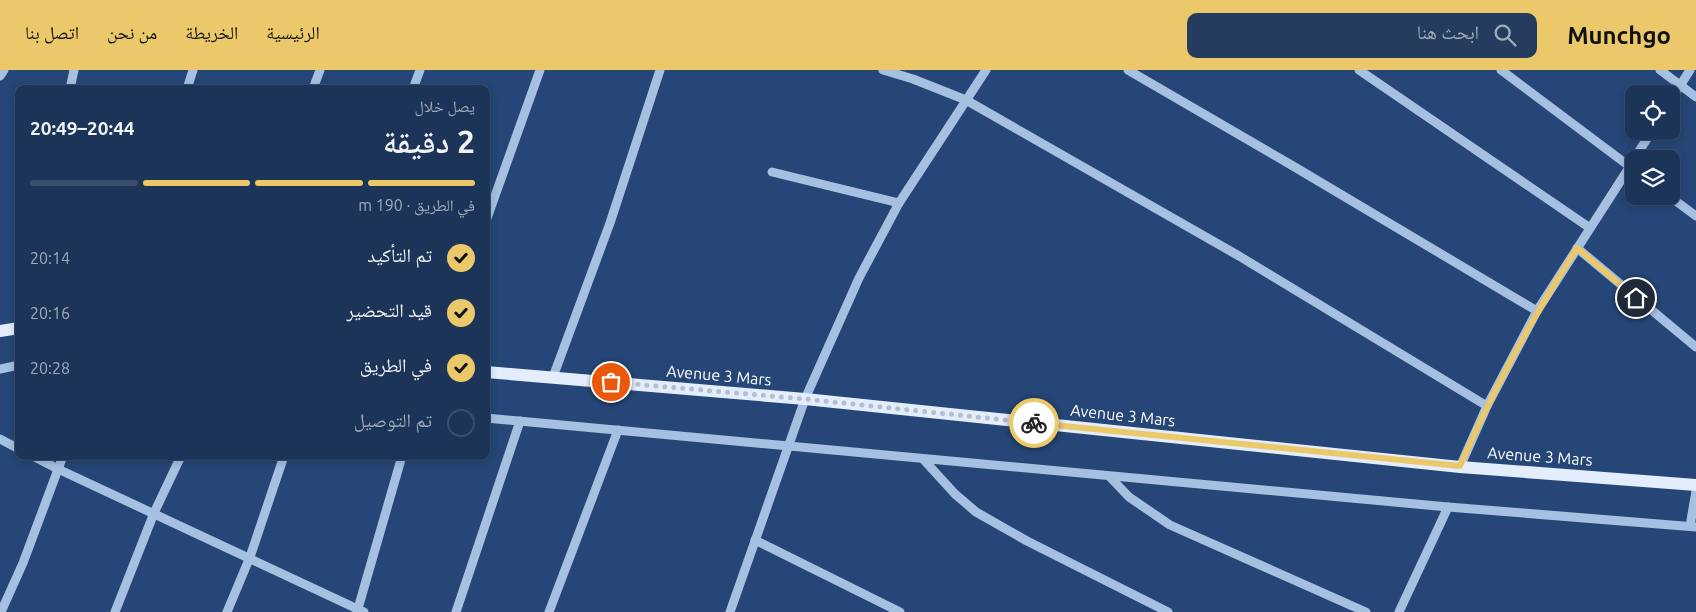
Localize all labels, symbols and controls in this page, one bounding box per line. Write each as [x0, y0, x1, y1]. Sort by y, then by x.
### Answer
search box [1187, 13, 1537, 58]
text: ابحث هنا [1417, 21, 1479, 43]
icon: search [1491, 21, 1519, 49]
text: اتصل بنا [25, 22, 79, 42]
text: من نحن [107, 22, 157, 42]
text: الخريطة [185, 22, 238, 42]
text: الرئيسية [266, 22, 320, 42]
text: Munchgo [1567, 22, 1671, 49]
map controls [1625, 85, 1680, 205]
button: locate [1625, 85, 1680, 140]
text: يصل خلال [414, 97, 475, 115]
text: 20:44–20:49 [30, 117, 135, 139]
text: 2 دقيقة [383, 123, 475, 159]
button: layers [1625, 150, 1680, 205]
text: في الطريق · 190 m [358, 196, 475, 214]
text: تم التأكيد [367, 244, 432, 266]
icon: check [447, 244, 475, 272]
text: 20:14 [30, 249, 70, 267]
pin [1615, 277, 1657, 319]
icon: home [1622, 284, 1650, 312]
text: قيد التحضير [346, 299, 432, 321]
icon: check [447, 299, 475, 327]
text: 20:16 [30, 304, 70, 322]
text: في الطريق [360, 354, 432, 376]
icon: check [447, 354, 475, 382]
text: 20:28 [30, 359, 70, 377]
pin [590, 361, 632, 403]
street label: Avenue 3 Mars [666, 361, 772, 389]
icon: bag [597, 368, 625, 396]
courier [1009, 398, 1059, 448]
street label: Avenue 3 Mars [1070, 401, 1176, 429]
text: تم التوصيل [354, 409, 432, 431]
icon: bike [1020, 409, 1048, 437]
street label: Avenue 3 Mars [1487, 443, 1593, 469]

